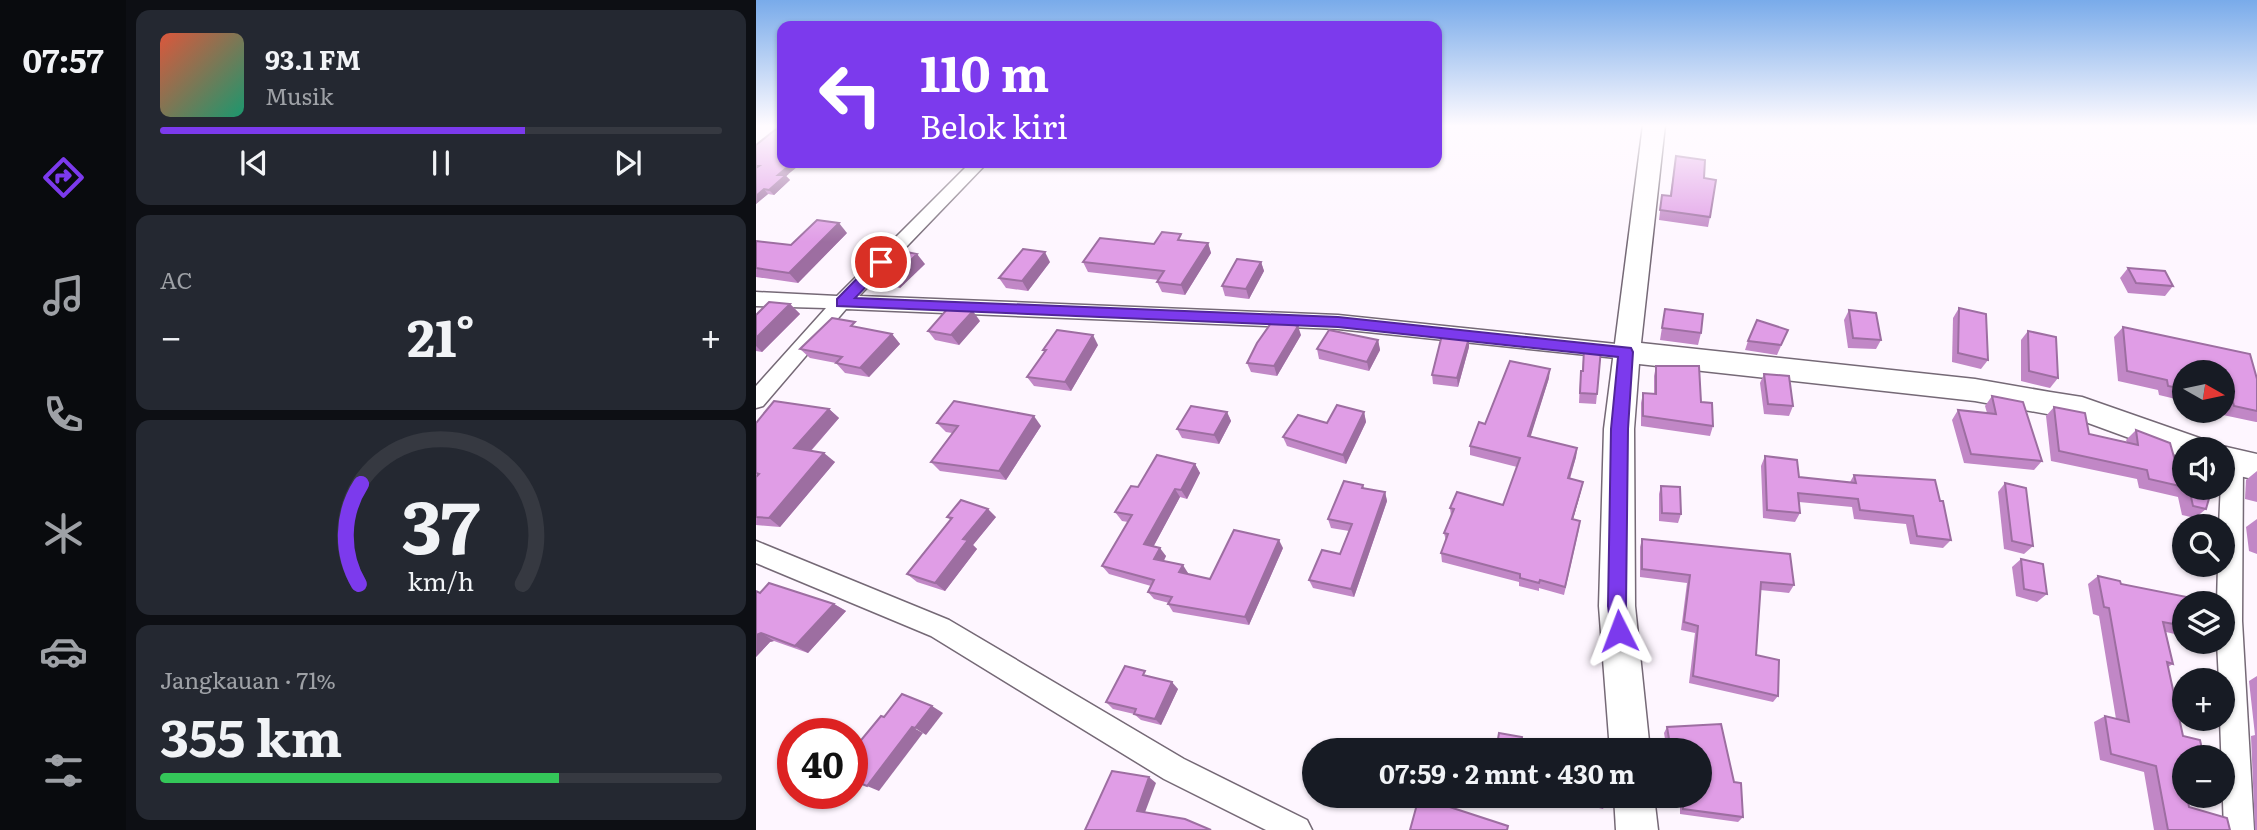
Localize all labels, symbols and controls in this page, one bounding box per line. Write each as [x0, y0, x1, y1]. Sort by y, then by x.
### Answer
text: 110 m [920, 34, 1049, 107]
text: 07:57 [22, 35, 104, 83]
text: 93.1 FM [265, 39, 361, 78]
icon: left [805, 49, 896, 140]
text: Musik [265, 78, 334, 112]
text: Belok kiri [920, 101, 1068, 149]
icon: previous [235, 144, 273, 182]
icon: pause [422, 144, 460, 182]
icon: next [609, 144, 647, 182]
icon: directions [39, 153, 88, 202]
pin [851, 232, 911, 292]
icon: arrive [862, 243, 900, 281]
text: AC [160, 262, 193, 296]
icon: music [39, 271, 88, 320]
text: 21° [407, 296, 475, 373]
text: − [160, 306, 182, 363]
text: + [700, 306, 722, 363]
north arrow [2172, 360, 2235, 424]
map controls [2172, 360, 2235, 808]
icon: phone [39, 390, 88, 439]
button: sound [2172, 437, 2235, 500]
text: 37 [402, 468, 481, 576]
icon: climate [39, 509, 88, 558]
button: search [2172, 514, 2235, 577]
text: km/h [408, 561, 474, 598]
button: layers [2172, 591, 2235, 654]
position arrow [1582, 594, 1656, 668]
icon: car [39, 627, 88, 676]
text: Jangkauan · 71% [160, 662, 336, 696]
button: + [2172, 668, 2235, 731]
text: 355 km [160, 696, 342, 773]
speed limit sign: 40 [777, 718, 868, 809]
button: − [2172, 745, 2235, 808]
icon: filters [39, 746, 88, 795]
text: 07:59 · 2 mnt · 430 m [1379, 753, 1635, 792]

